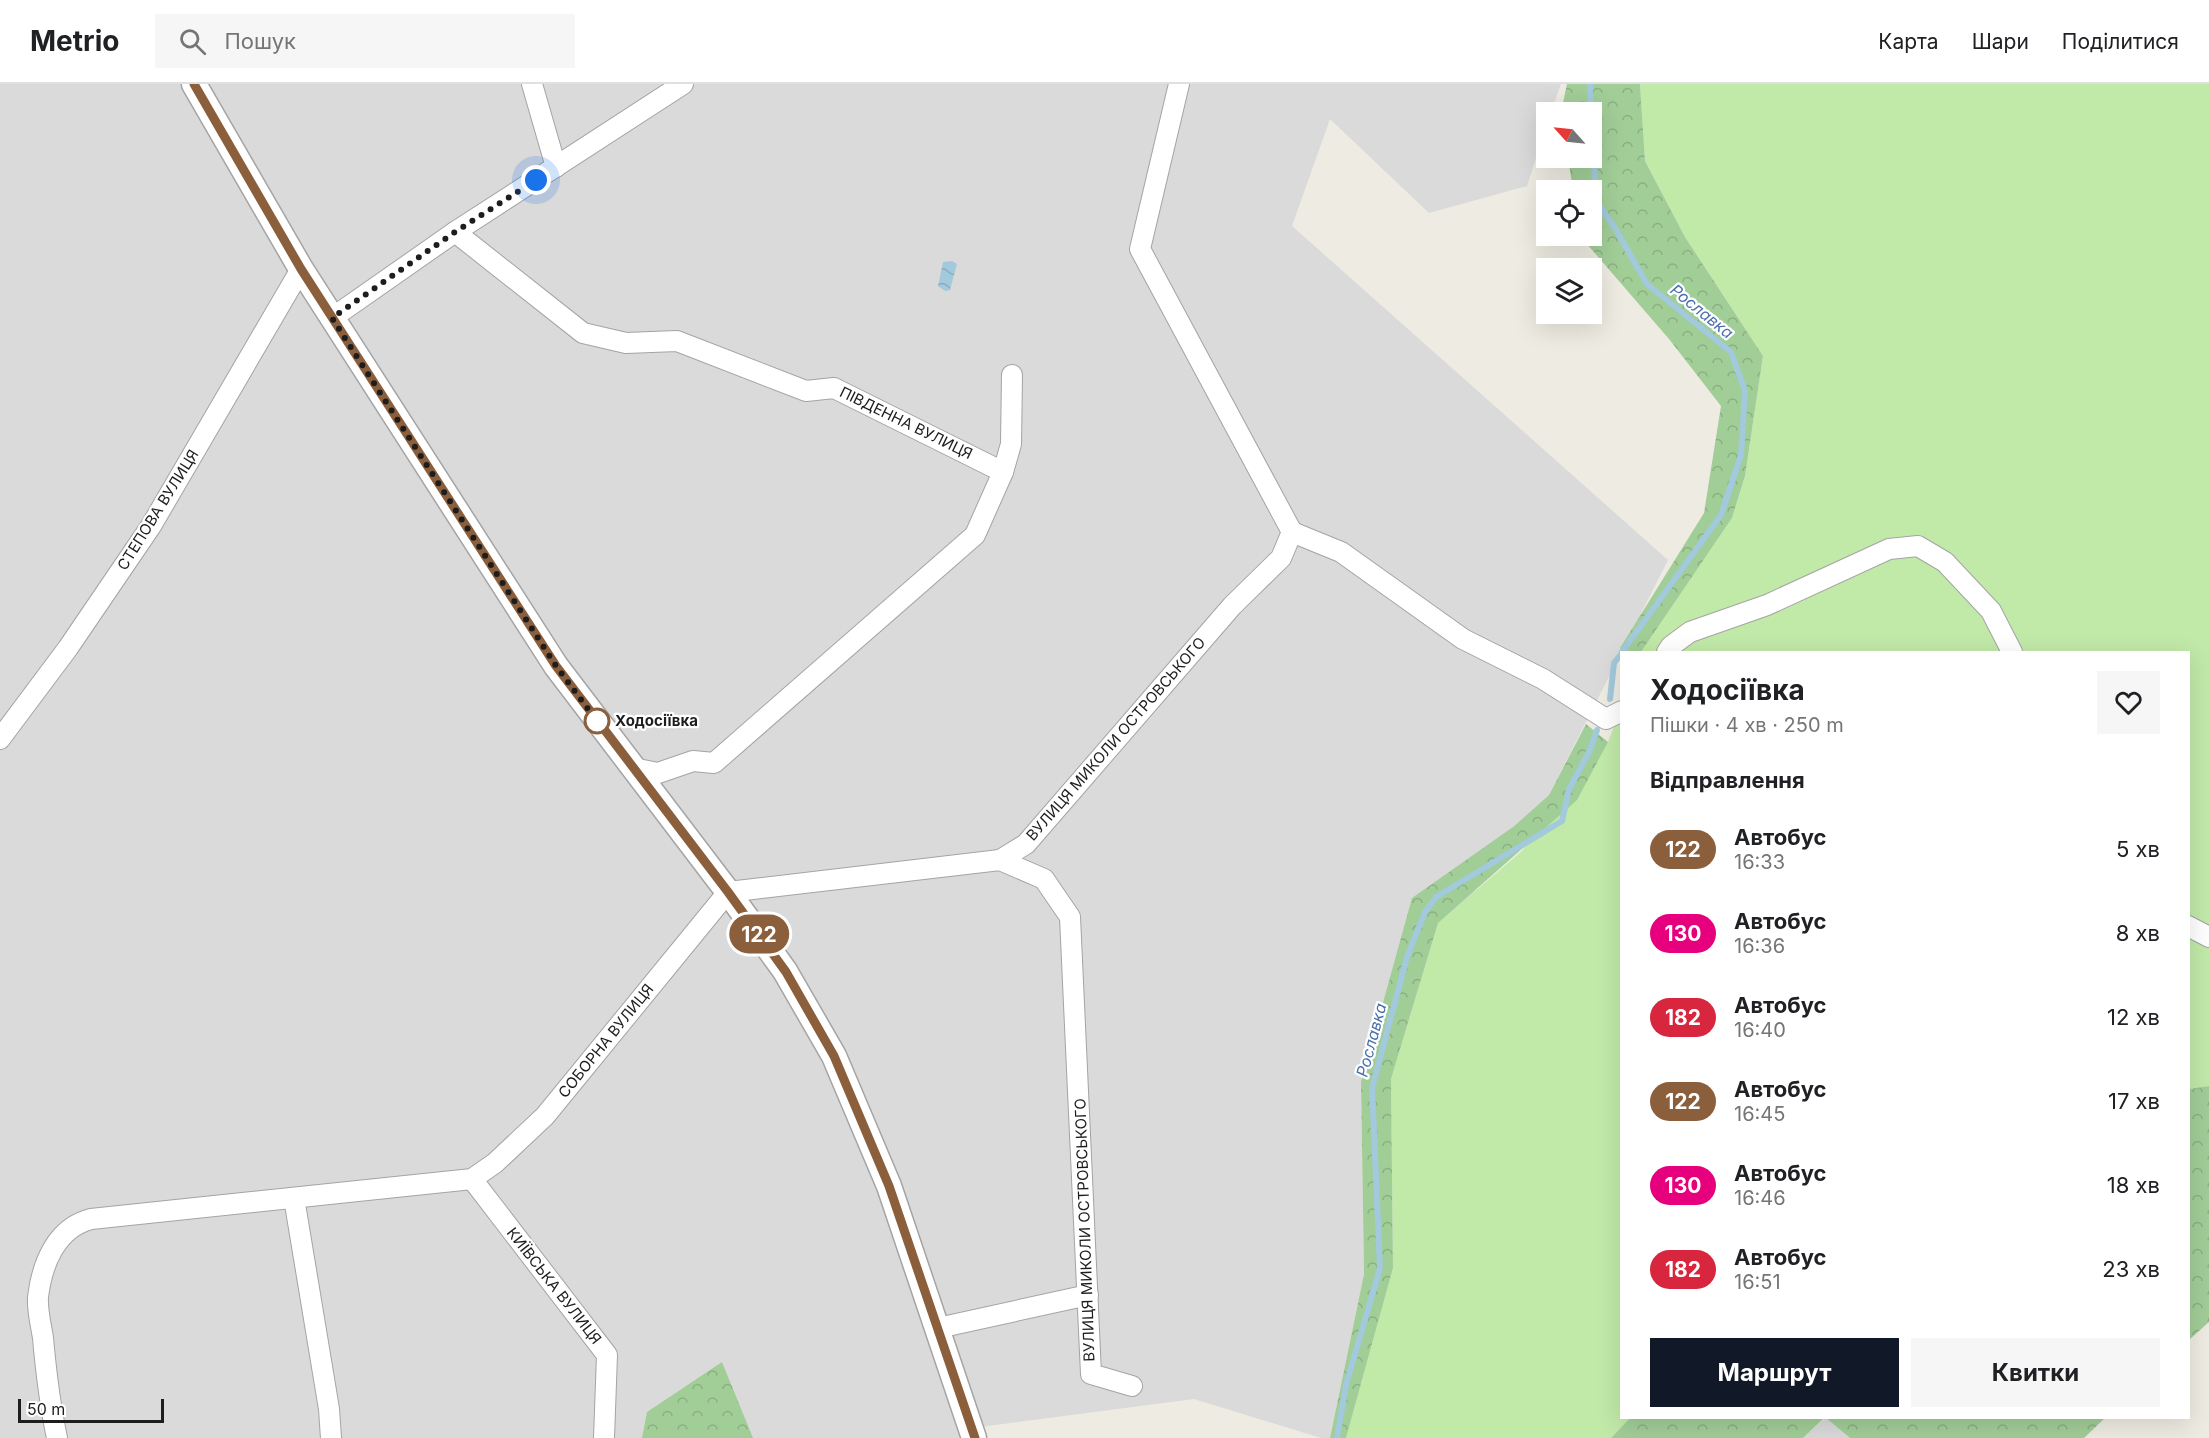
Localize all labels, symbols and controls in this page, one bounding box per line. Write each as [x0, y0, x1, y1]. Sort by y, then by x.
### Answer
search box [155, 14, 575, 68]
text: Metrio [30, 24, 119, 58]
icon: search [176, 25, 209, 58]
text: Пошук [224, 28, 296, 54]
text: Карта [1878, 29, 1939, 54]
text: Шари [1972, 29, 2029, 54]
text: Поділитися [2062, 29, 2179, 54]
north arrow [1536, 102, 1602, 168]
map controls [1536, 102, 1602, 324]
your location [521, 165, 551, 195]
button: locate [1536, 180, 1602, 246]
button: layers [1536, 258, 1602, 324]
water label: Рославка [1666, 279, 1738, 343]
street label: ПІВДЕННА ВУЛИЦЯ [837, 382, 976, 463]
street label: СТЕПОВА ВУЛИЦЯ [113, 446, 202, 574]
street label: ВУЛИЦЯ МИКОЛИ ОСТРОВСЬКОГО [1022, 633, 1209, 844]
button: heart [2097, 671, 2160, 734]
text: Ходосіївка [1650, 673, 1805, 707]
marker: Ходосіївка [584, 708, 610, 734]
place label: Ходосіївка [615, 711, 698, 730]
text: Пішки · 4 хв · 250 m [1650, 713, 1844, 737]
text: Відправлення [1650, 767, 1805, 793]
text: Автобус [1734, 824, 1827, 850]
text: 5 хв [2116, 836, 2160, 862]
text: 122 [1665, 837, 1701, 862]
text: 16:33 [1734, 850, 1785, 874]
text: Автобус [1734, 908, 1827, 934]
line badge: 122 [724, 914, 794, 954]
text: 8 хв [2116, 920, 2160, 946]
text: 130 [1665, 921, 1701, 946]
text: 122 [741, 922, 777, 947]
text: 16:36 [1734, 934, 1785, 958]
street label: СОБОРНА ВУЛИЦЯ [554, 980, 657, 1101]
text: Автобус [1734, 992, 1827, 1018]
water label: Рославка [1352, 1001, 1390, 1079]
text: 12 хв [2107, 1004, 2160, 1030]
text: 182 [1665, 1005, 1701, 1030]
text: 16:40 [1734, 1018, 1786, 1042]
text: Автобус [1734, 1076, 1827, 1102]
text: 17 хв [2108, 1088, 2160, 1114]
text: 122 [1665, 1089, 1701, 1114]
street label: ВУЛИЦЯ МИКОЛИ ОСТРОВСЬКОГО [1070, 1098, 1099, 1362]
text: 16:45 [1734, 1102, 1785, 1126]
text: Автобус [1734, 1160, 1827, 1186]
text: 18 хв [2107, 1172, 2160, 1198]
text: 130 [1665, 1173, 1701, 1198]
text: 16:46 [1734, 1186, 1786, 1210]
street label: КИЇВСЬКА ВУЛИЦЯ [503, 1224, 606, 1348]
text: Автобус [1734, 1244, 1827, 1270]
text: 23 хв [2102, 1256, 2160, 1282]
text: 182 [1665, 1257, 1701, 1282]
text: 16:51 [1734, 1270, 1781, 1294]
button: Маршрут [1650, 1338, 1899, 1407]
button: Квитки [1911, 1338, 2160, 1407]
scale bar [18, 1396, 164, 1424]
text: 50 m [27, 1399, 65, 1419]

